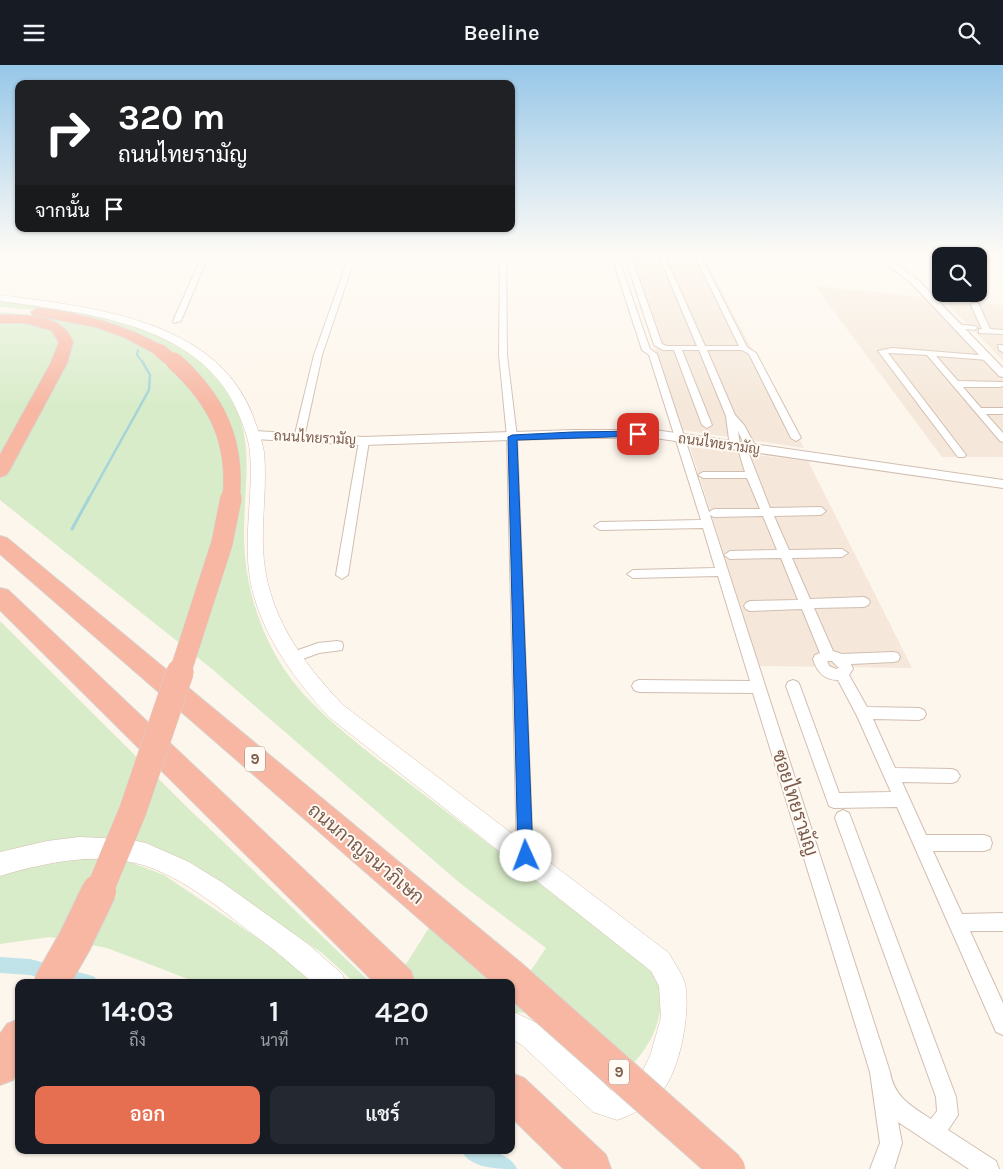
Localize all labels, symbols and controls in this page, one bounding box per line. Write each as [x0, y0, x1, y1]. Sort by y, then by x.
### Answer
icon: menu [20, 19, 48, 47]
icon: search [955, 19, 983, 47]
text: Beeline [464, 20, 539, 46]
text: 320 m [118, 97, 225, 138]
icon: right [35, 100, 100, 165]
text: ถนนไทยรามัญ [118, 142, 248, 168]
icon: arrive [100, 195, 128, 223]
text: จากนั้น [35, 200, 90, 222]
map controls [932, 247, 987, 302]
button: search [932, 247, 987, 302]
pin [617, 413, 659, 455]
icon: arrive [624, 420, 652, 448]
street label: ถนนไทยรามัญ [273, 427, 357, 449]
street label: ถนนไทยรามัญ [677, 430, 761, 458]
road number: 9 [245, 747, 265, 771]
street label: ซอยไทยรามัญ [767, 747, 824, 859]
street label: ถนนกาญจนาภิเษก [304, 799, 428, 909]
position arrow [499, 829, 551, 881]
text: 14:03 [101, 993, 174, 1029]
text: 1 [269, 993, 280, 1029]
text: 420 [375, 994, 429, 1030]
text: m [394, 1030, 409, 1049]
text: ถึง [129, 1031, 146, 1050]
text: นาที [260, 1031, 289, 1050]
road number: 9 [609, 1059, 629, 1085]
button: ออก [35, 1086, 260, 1144]
button: แชร์ [270, 1086, 495, 1144]

